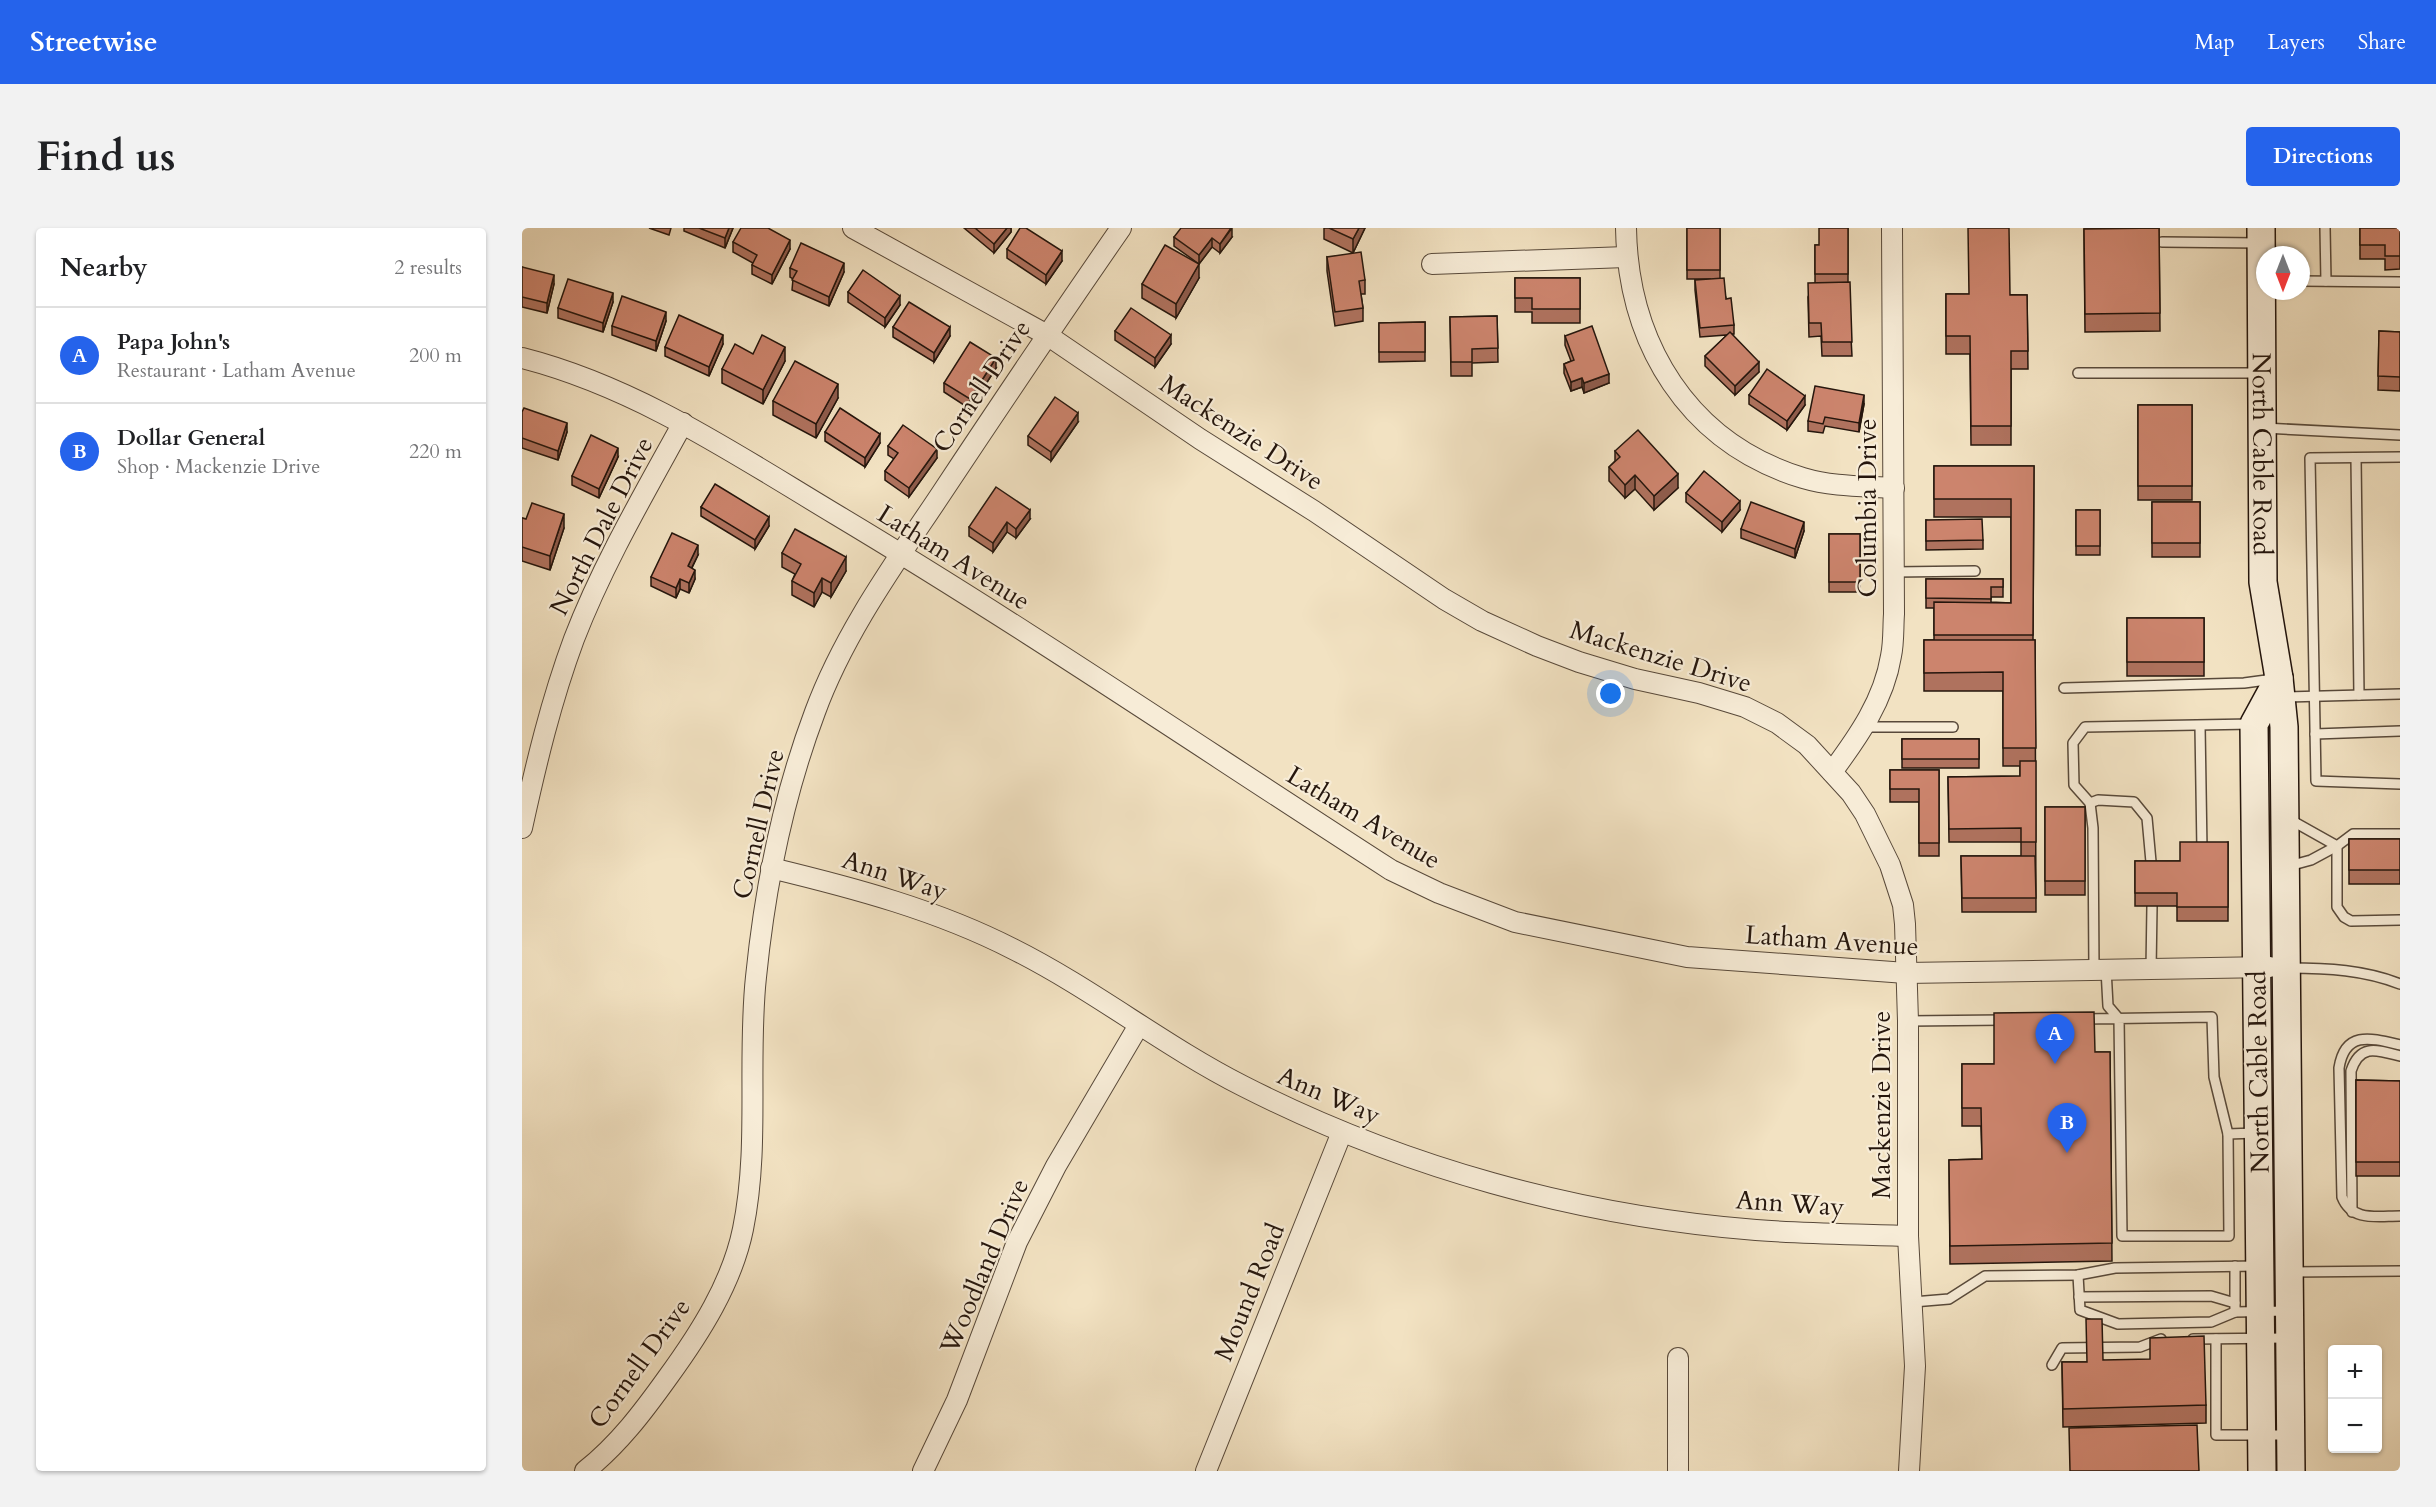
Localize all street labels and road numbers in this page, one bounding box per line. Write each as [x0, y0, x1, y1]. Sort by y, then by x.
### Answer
street label: Cornell Drive [924, 313, 1039, 460]
street label: North Cable Road [2244, 352, 2280, 556]
street label: Mackenzie Drive [1153, 366, 1330, 498]
street label: Columbia Drive [1850, 418, 1885, 598]
street label: North Dale Drive [541, 431, 661, 621]
street label: Latham Avenue [871, 496, 1037, 618]
street label: Mackenzie Drive [1566, 612, 1756, 701]
street label: Cornell Drive [724, 746, 793, 903]
street label: Latham Avenue [1280, 758, 1447, 877]
street label: Ann Way [838, 842, 952, 909]
street label: Latham Avenue [1744, 917, 1920, 964]
street label: North Cable Road [2239, 970, 2278, 1174]
street label: Mackenzie Drive [1864, 1011, 1899, 1199]
street label: Ann Way [1272, 1058, 1386, 1133]
street label: Woodland Drive [931, 1173, 1037, 1360]
street label: Ann Way [1735, 1182, 1846, 1225]
street label: Mound Road [1206, 1218, 1293, 1366]
street label: Cornell Drive [580, 1291, 699, 1436]

